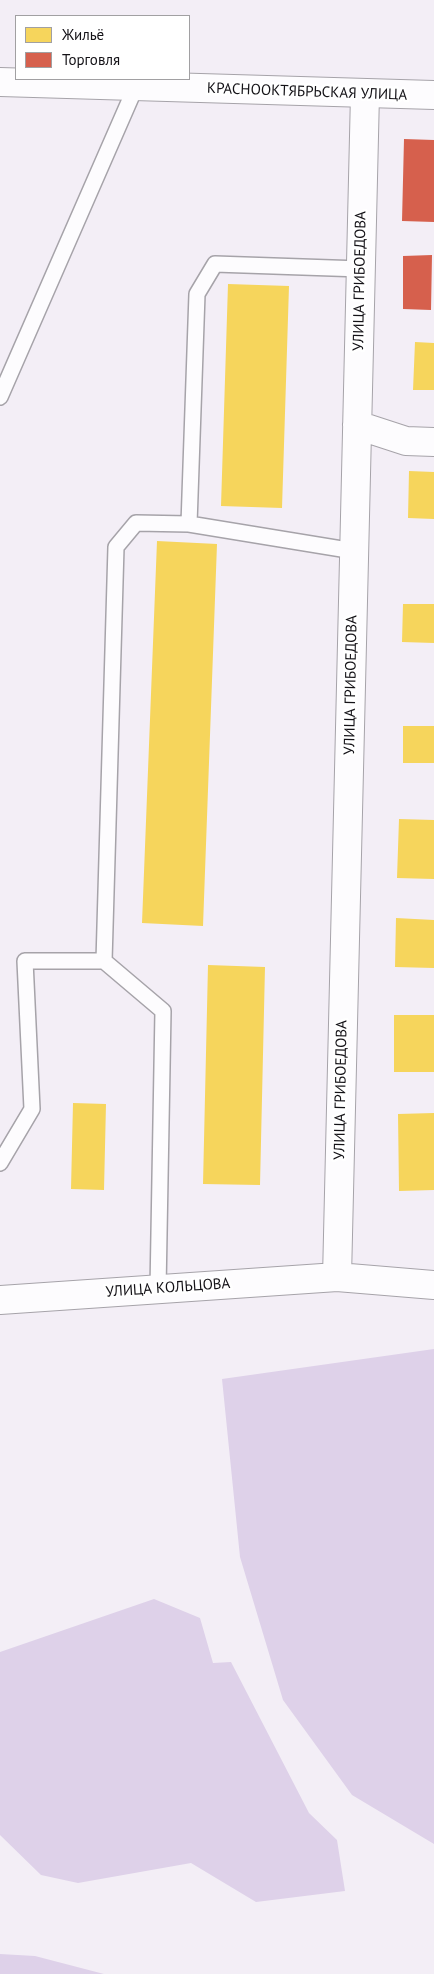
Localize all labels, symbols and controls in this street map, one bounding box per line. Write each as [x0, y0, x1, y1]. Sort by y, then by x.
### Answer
legend [15, 15, 190, 80]
text: Жильё [62, 25, 104, 44]
text: Торговля [62, 50, 120, 69]
street label: КРАСНООКТЯБРЬСКАЯ УЛИЦА [207, 80, 407, 104]
street label: УЛИЦА ГРИБОЕДОВА [350, 211, 370, 351]
street label: УЛИЦА ГРИБОЕДОВА [341, 615, 361, 755]
street label: УЛИЦА ГРИБОЕДОВА [331, 1020, 351, 1160]
street label: УЛИЦА КОЛЬЦОВА [105, 1275, 231, 1301]

